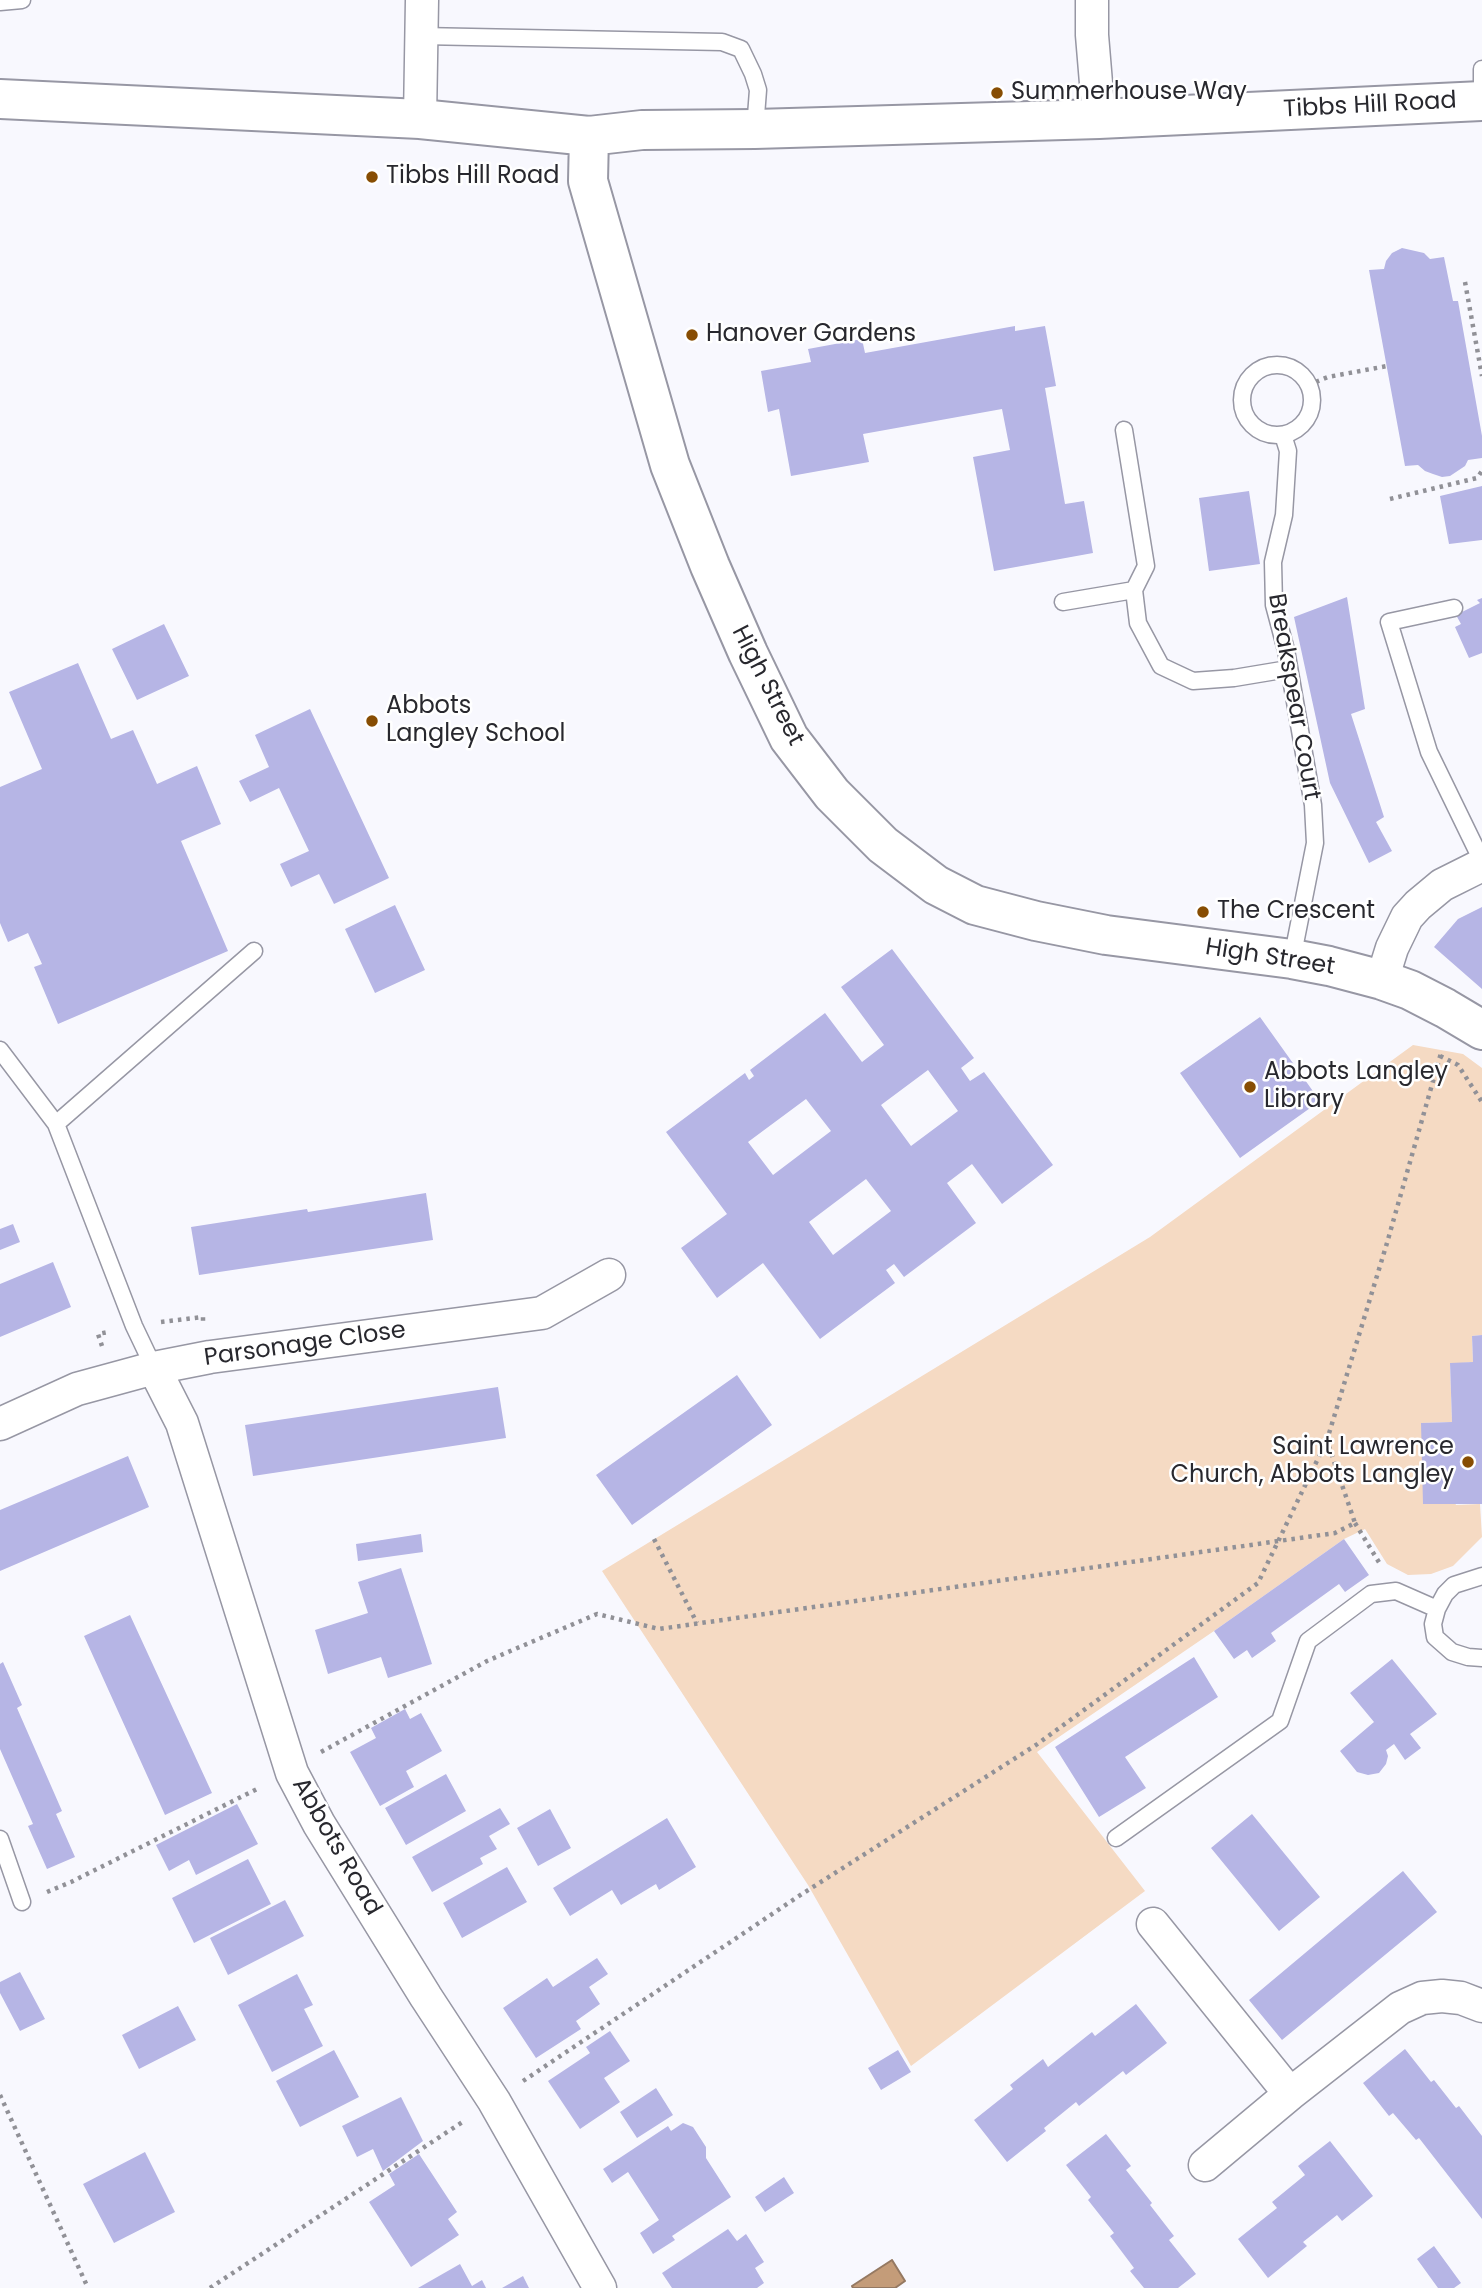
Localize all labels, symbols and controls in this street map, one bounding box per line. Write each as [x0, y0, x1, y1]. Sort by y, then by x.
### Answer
place label: Summerhouse Way [1011, 79, 1247, 107]
marker: Summerhouse Way [989, 85, 1005, 101]
street label: Tibbs Hill Road [1283, 87, 1457, 125]
place label: Tibbs Hill Road [386, 163, 559, 191]
marker: Tibbs Hill Road [364, 169, 380, 185]
place label: Hanover Gardens [706, 321, 916, 349]
marker: Hanover Gardens [684, 327, 700, 343]
street label: Breakspear Court [1261, 591, 1325, 803]
street label: High Street [724, 621, 810, 751]
place label: Abbots Langley School [386, 693, 566, 749]
marker: Abbots Langley School [364, 713, 380, 729]
place label: The Crescent [1217, 898, 1375, 926]
marker: The Crescent [1195, 904, 1211, 920]
street label: High Street [1203, 934, 1337, 982]
place label: Abbots Langley Library [1264, 1059, 1448, 1115]
marker: Abbots Langley Library [1242, 1079, 1258, 1095]
street label: Parsonage Close [202, 1317, 408, 1373]
place label: Saint Lawrence Church, Abbots Langley [1171, 1434, 1454, 1490]
marker: Saint Lawrence Church, Abbots Langley [1460, 1454, 1476, 1470]
street label: Abbots Road [285, 1773, 387, 1921]

